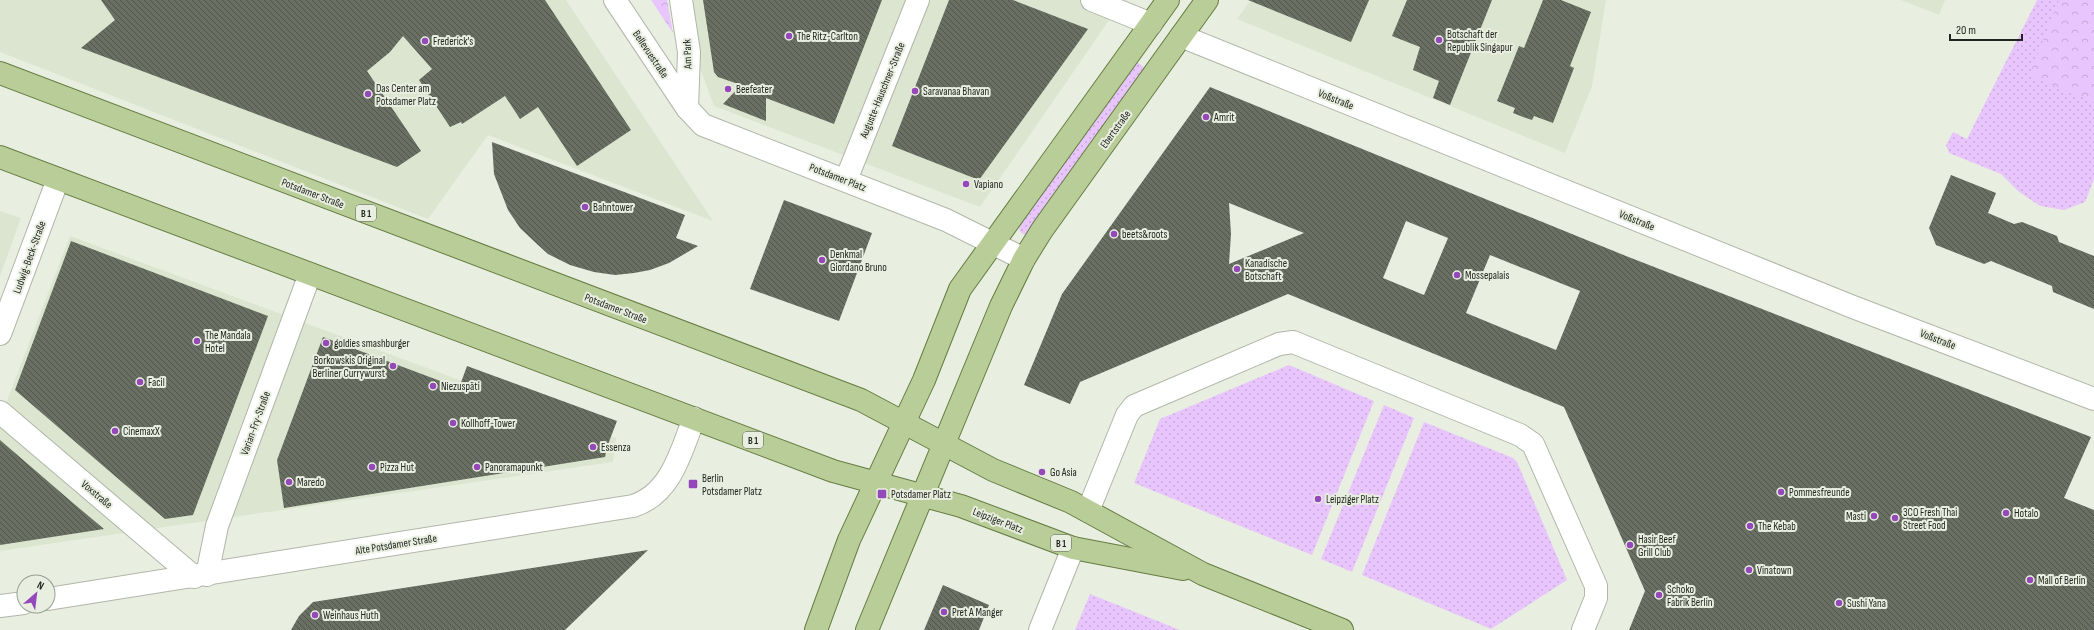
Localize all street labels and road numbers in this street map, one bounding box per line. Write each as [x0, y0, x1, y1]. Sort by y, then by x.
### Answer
street label: Bellevuestraße [630, 28, 671, 81]
street label: Am Park [680, 38, 695, 70]
street label: Auguste-Hauschner-Straße [857, 40, 908, 141]
street label: Voßstraße [1316, 86, 1356, 112]
street label: Ebertstraße [1097, 108, 1133, 151]
street label: Potsdamer Platz [808, 161, 868, 194]
street label: Potsdamer Straße [280, 176, 346, 211]
road number: B 1 [356, 205, 376, 221]
street label: Voßstraße [1617, 207, 1657, 233]
street label: Ludwig-Beck-Straße [10, 219, 49, 295]
street label: Potsdamer Straße [583, 291, 649, 326]
street label: Voßstraße [1918, 327, 1958, 352]
street label: Varian-Fry-Straße [238, 390, 273, 457]
road number: B 1 [743, 432, 763, 448]
street label: Voxstraße [78, 478, 115, 511]
street label: Leipziger Platz [971, 505, 1025, 536]
street label: Alte Potsdamer Straße [353, 532, 438, 558]
road number: B 1 [1051, 535, 1071, 551]

